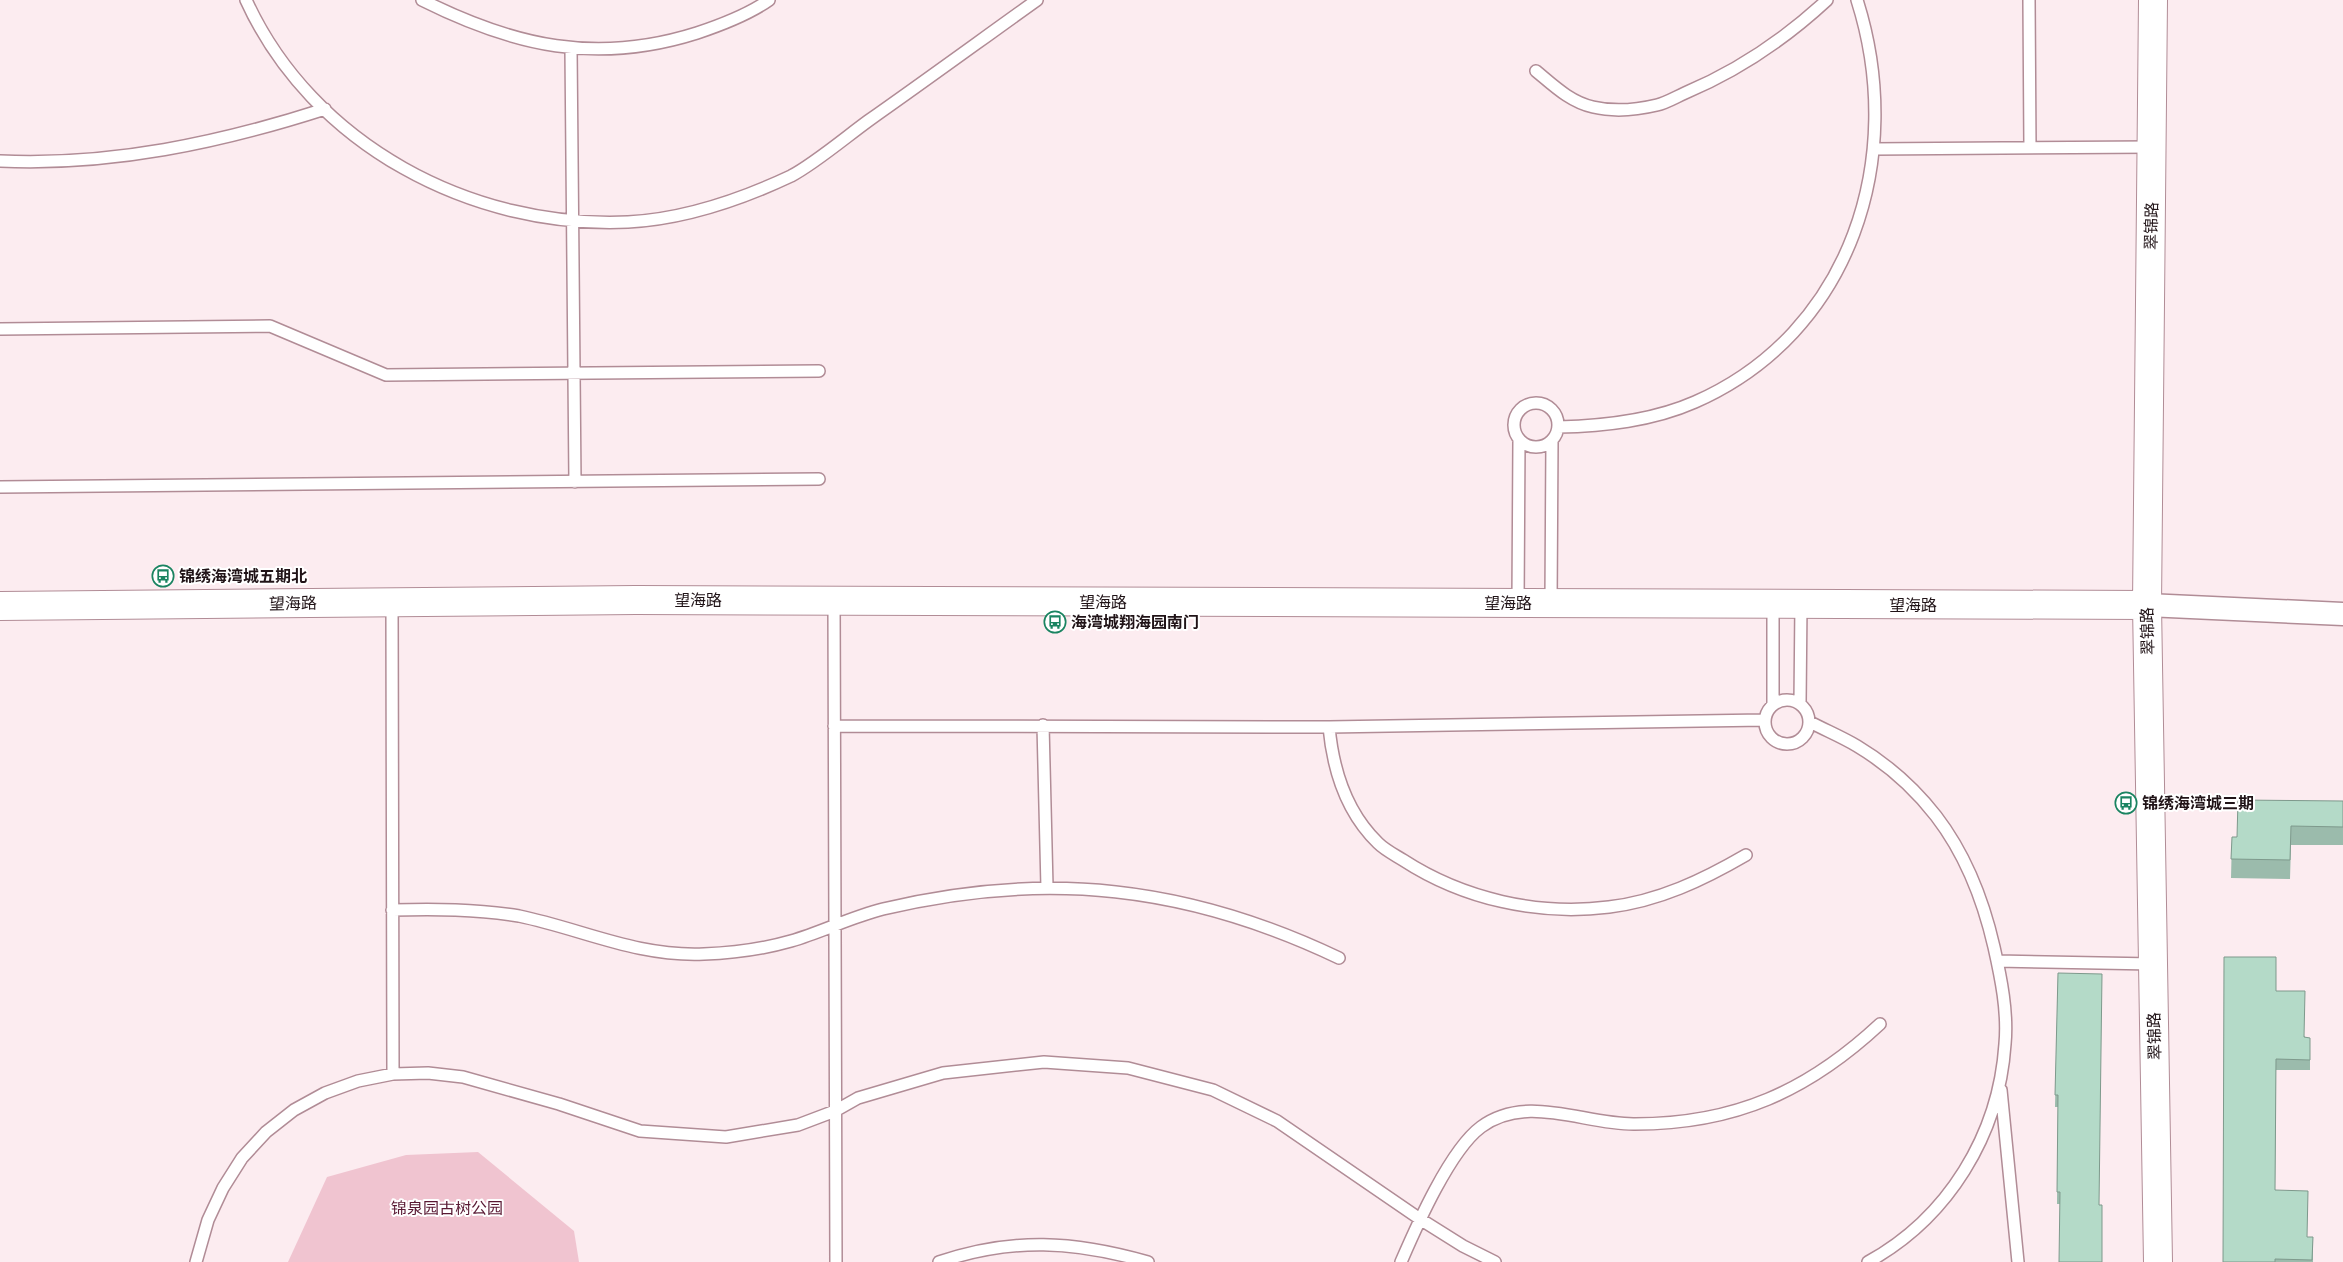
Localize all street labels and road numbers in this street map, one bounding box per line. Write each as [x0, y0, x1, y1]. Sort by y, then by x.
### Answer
street label: 翠锦路 [2142, 202, 2161, 250]
street label: 望海路 [674, 591, 722, 610]
street label: 望海路 [1079, 593, 1127, 612]
street label: 望海路 [269, 594, 317, 613]
street label: 望海路 [1484, 594, 1532, 613]
street label: 望海路 [1889, 596, 1937, 615]
street label: 翠锦路 [2138, 607, 2157, 655]
street label: 翠锦路 [2145, 1012, 2164, 1060]

